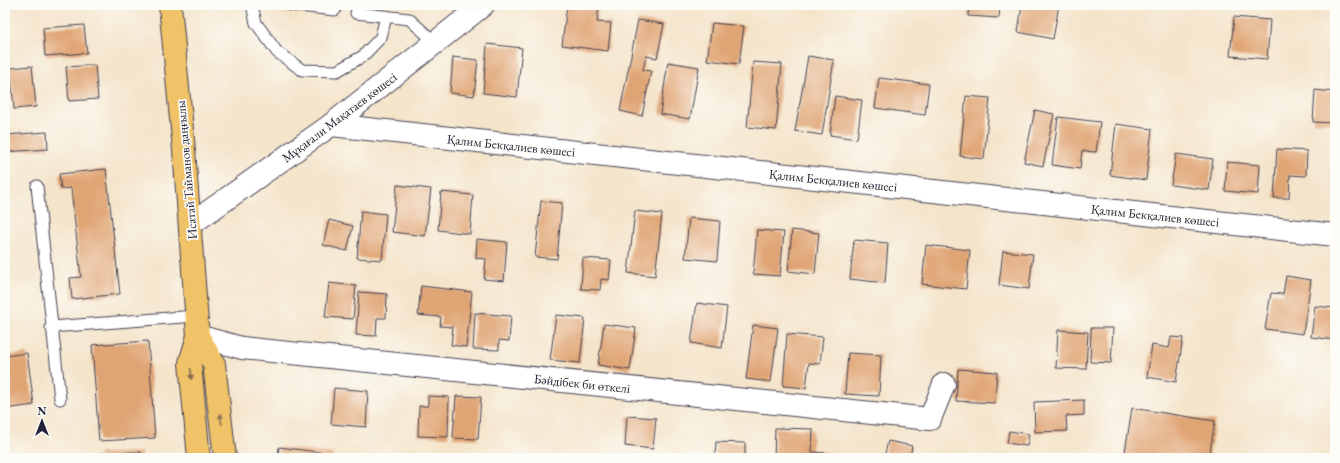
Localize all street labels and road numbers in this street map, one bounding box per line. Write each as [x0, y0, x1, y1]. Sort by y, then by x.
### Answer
street label: Мұқағали Мақатаев көшесі [278, 68, 400, 166]
street label: Исатай Тайманов даңғылы [172, 100, 201, 240]
street label: Қалим Бекқалиев көшесі [446, 130, 576, 161]
street label: Қалим Бекқалиев көшесі [768, 165, 898, 196]
street label: Қалим Бекқалиев көшесі [1090, 200, 1220, 231]
street label: Бәйдібек би өткелі [533, 370, 631, 397]

